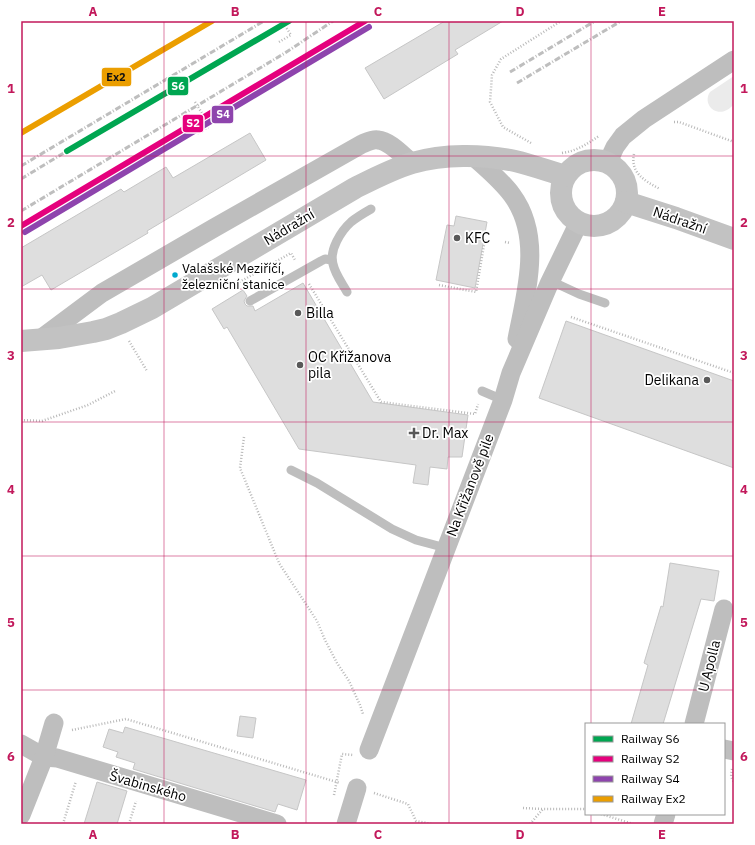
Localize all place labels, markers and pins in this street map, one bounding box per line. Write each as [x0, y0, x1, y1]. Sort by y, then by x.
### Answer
place label: KFC [465, 229, 490, 247]
marker: KFC [452, 233, 462, 243]
place label: Valašské Meziříčí, železniční stanice [182, 260, 285, 293]
marker: Valašské Meziříčí, železniční stanice [170, 270, 180, 280]
place label: Billa [306, 304, 334, 322]
marker: Billa [293, 308, 303, 318]
place label: OC Křižanova pila [308, 348, 392, 382]
marker: OC Křižanova pila [295, 360, 305, 370]
place label: Delikana [644, 371, 700, 389]
marker: Delikana [702, 375, 712, 385]
place label: Dr. Max [422, 424, 468, 442]
marker: Dr. Max [409, 428, 419, 438]

